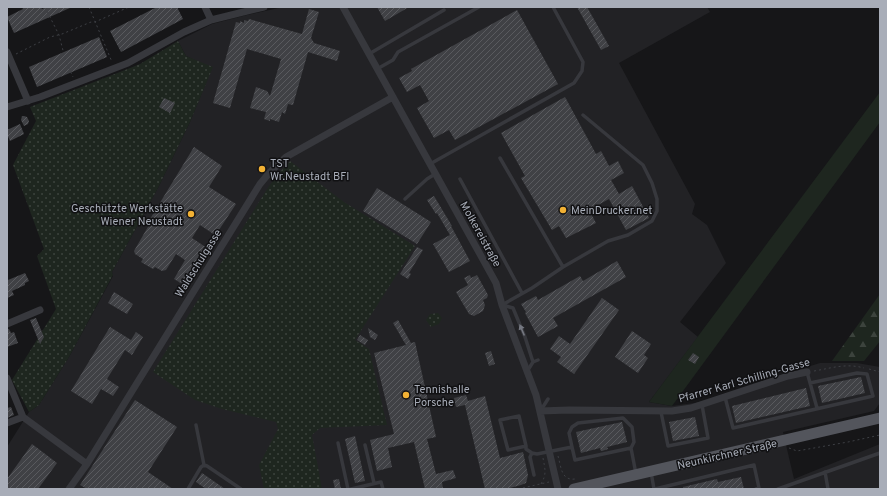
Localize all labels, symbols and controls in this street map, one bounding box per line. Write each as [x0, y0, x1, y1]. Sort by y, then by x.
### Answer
place label: TST Wr.Neustadt BFI [270, 157, 349, 184]
marker: TST Wr.Neustadt BFI [257, 164, 267, 174]
street label: Molkereistraße [456, 199, 504, 270]
place label: Geschützte Werkstätte Wiener Neustadt [71, 202, 183, 229]
place label: MeinDrucker.net [571, 204, 652, 218]
marker: MeinDrucker.net [558, 205, 568, 215]
marker: Geschützte Werkstätte Wiener Neustadt [186, 209, 196, 219]
street label: Waldschulgasse [172, 227, 225, 300]
one-way arrow [519, 323, 525, 335]
street label: Pfarrer Karl Schilling-Gasse [677, 355, 812, 406]
place label: Tennishalle Porsche [414, 383, 470, 410]
marker: Tennishalle Porsche [401, 390, 411, 400]
street label: Neunkirchner Straße [676, 437, 779, 473]

